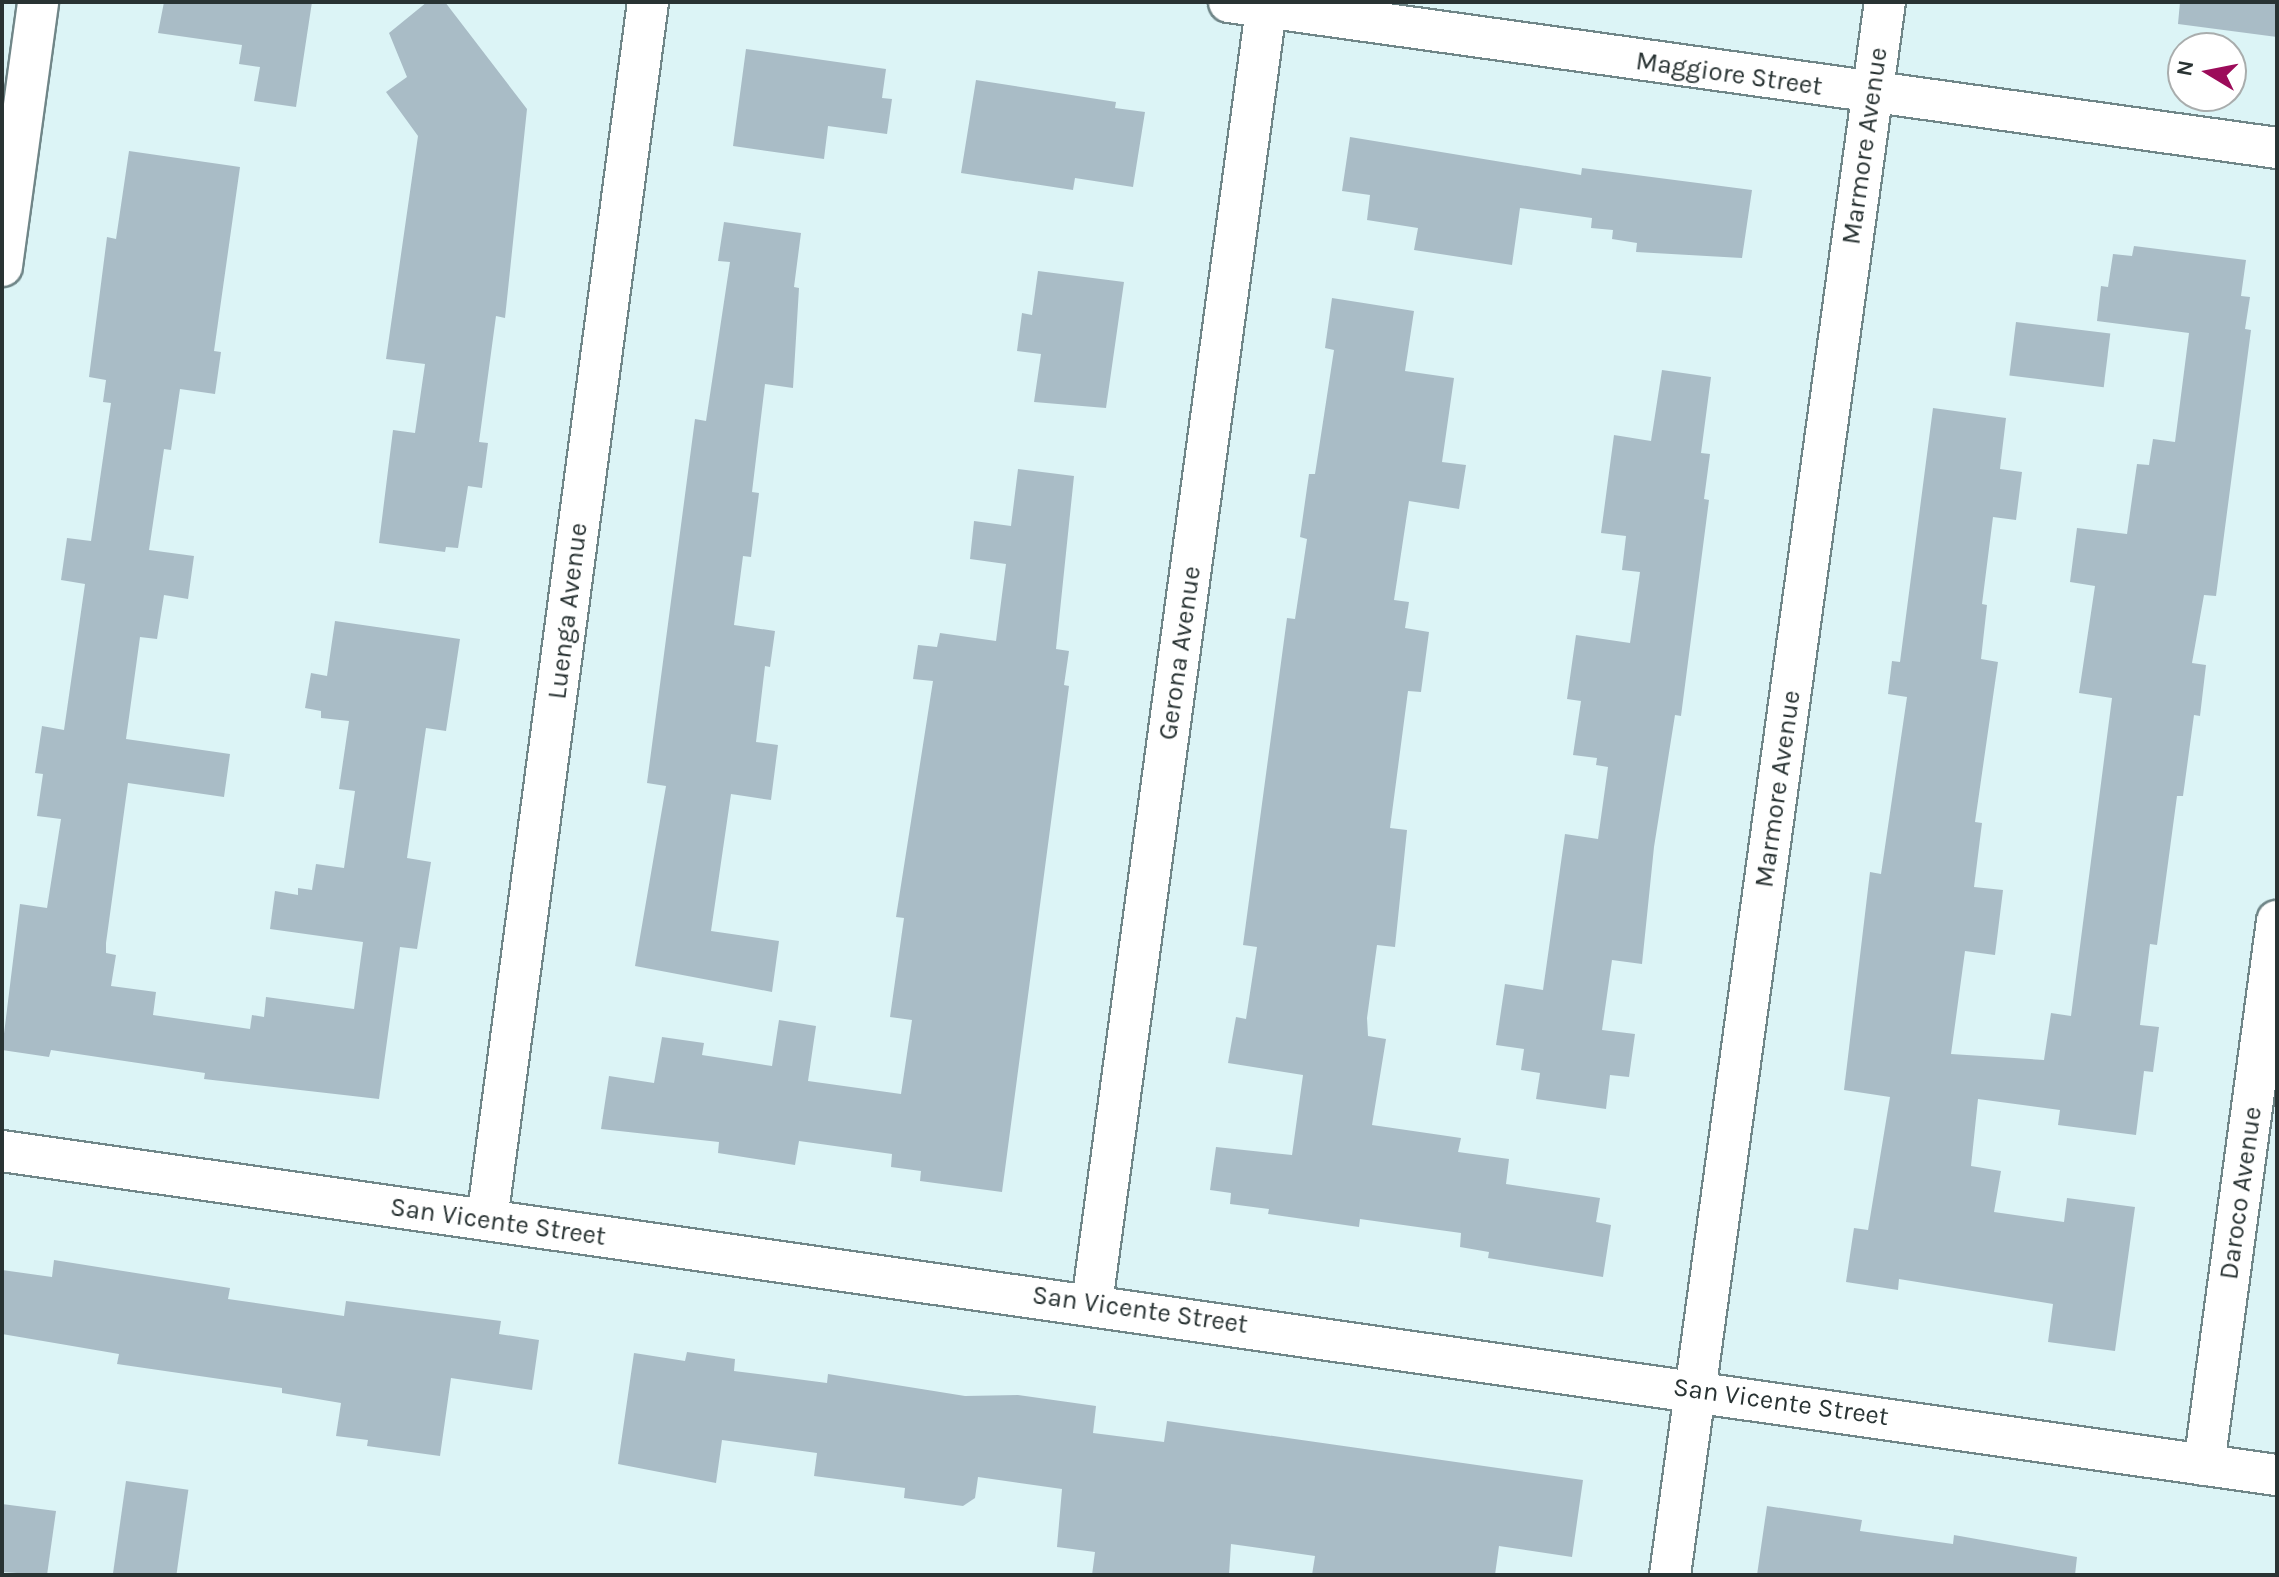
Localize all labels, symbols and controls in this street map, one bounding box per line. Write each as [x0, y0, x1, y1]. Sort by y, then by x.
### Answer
north arrow [2167, 32, 2247, 112]
street label: Maggiore Street [1634, 45, 1824, 103]
street label: Marmore Avenue [1836, 45, 1894, 247]
text: N [2171, 58, 2200, 78]
street label: Luenga Avenue [542, 521, 594, 701]
street label: Gerona Avenue [1152, 564, 1208, 742]
street label: Marmore Avenue [1749, 688, 1807, 890]
street label: Daroco Avenue [2213, 1104, 2269, 1282]
street label: San Vicente Street [388, 1191, 608, 1253]
street label: San Vicente Street [1030, 1279, 1250, 1341]
street label: San Vicente Street [1671, 1371, 1891, 1433]

